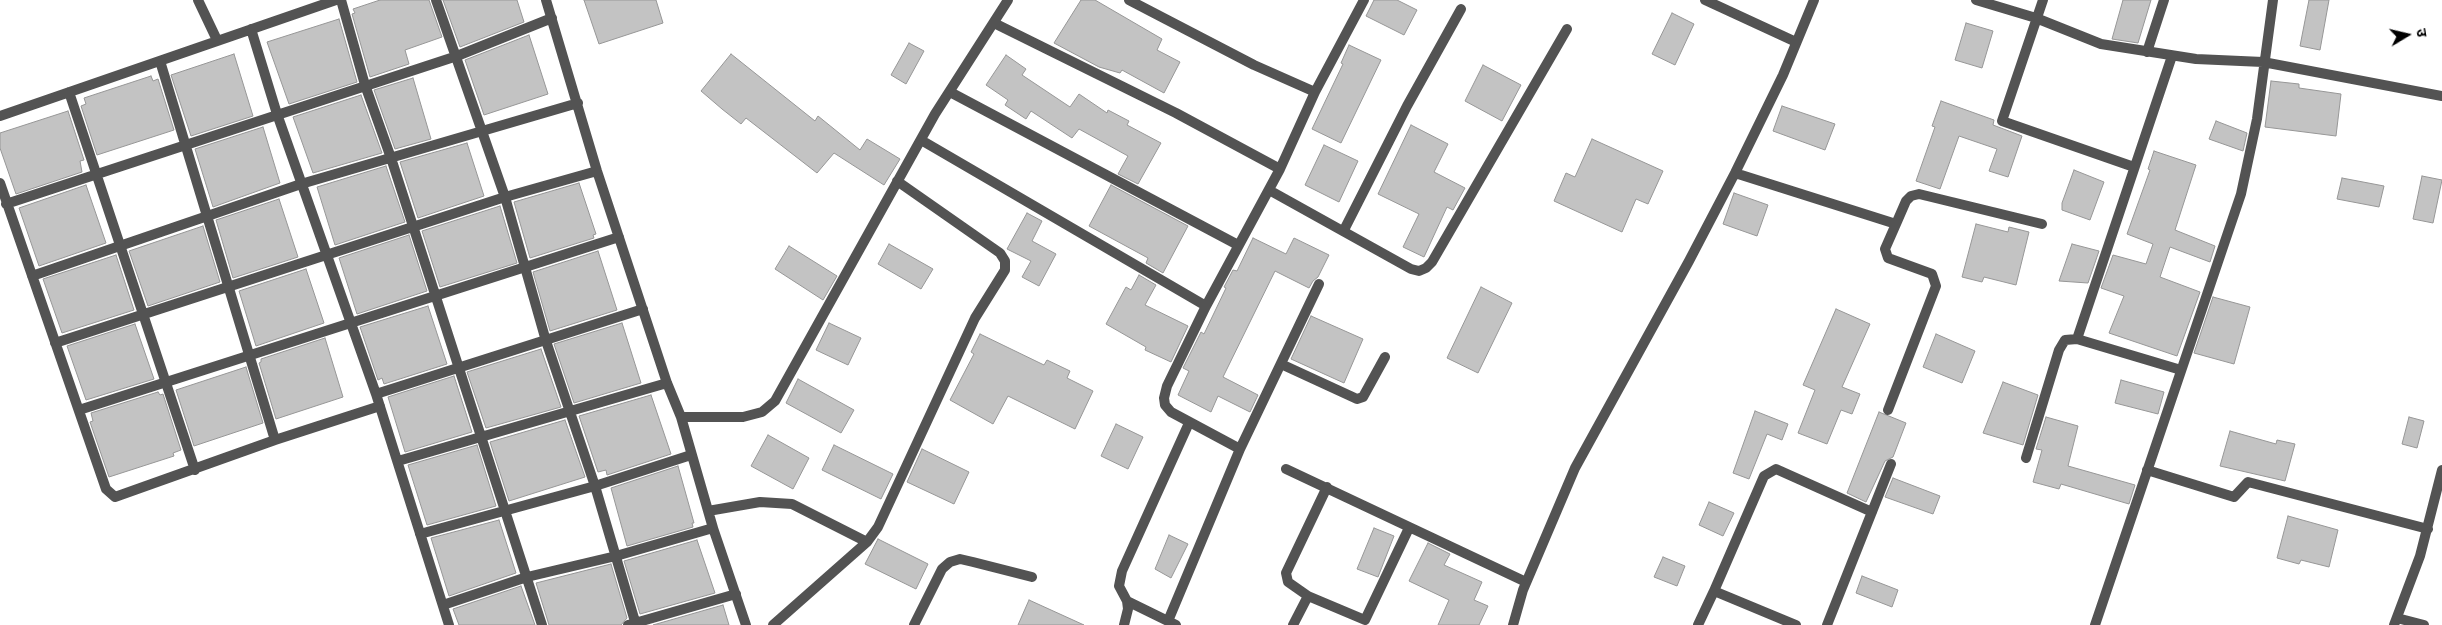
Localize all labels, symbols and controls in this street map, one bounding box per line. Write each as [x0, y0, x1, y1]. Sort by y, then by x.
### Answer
north arrow [2382, 10, 2432, 60]
text: उ [2412, 27, 2431, 38]

